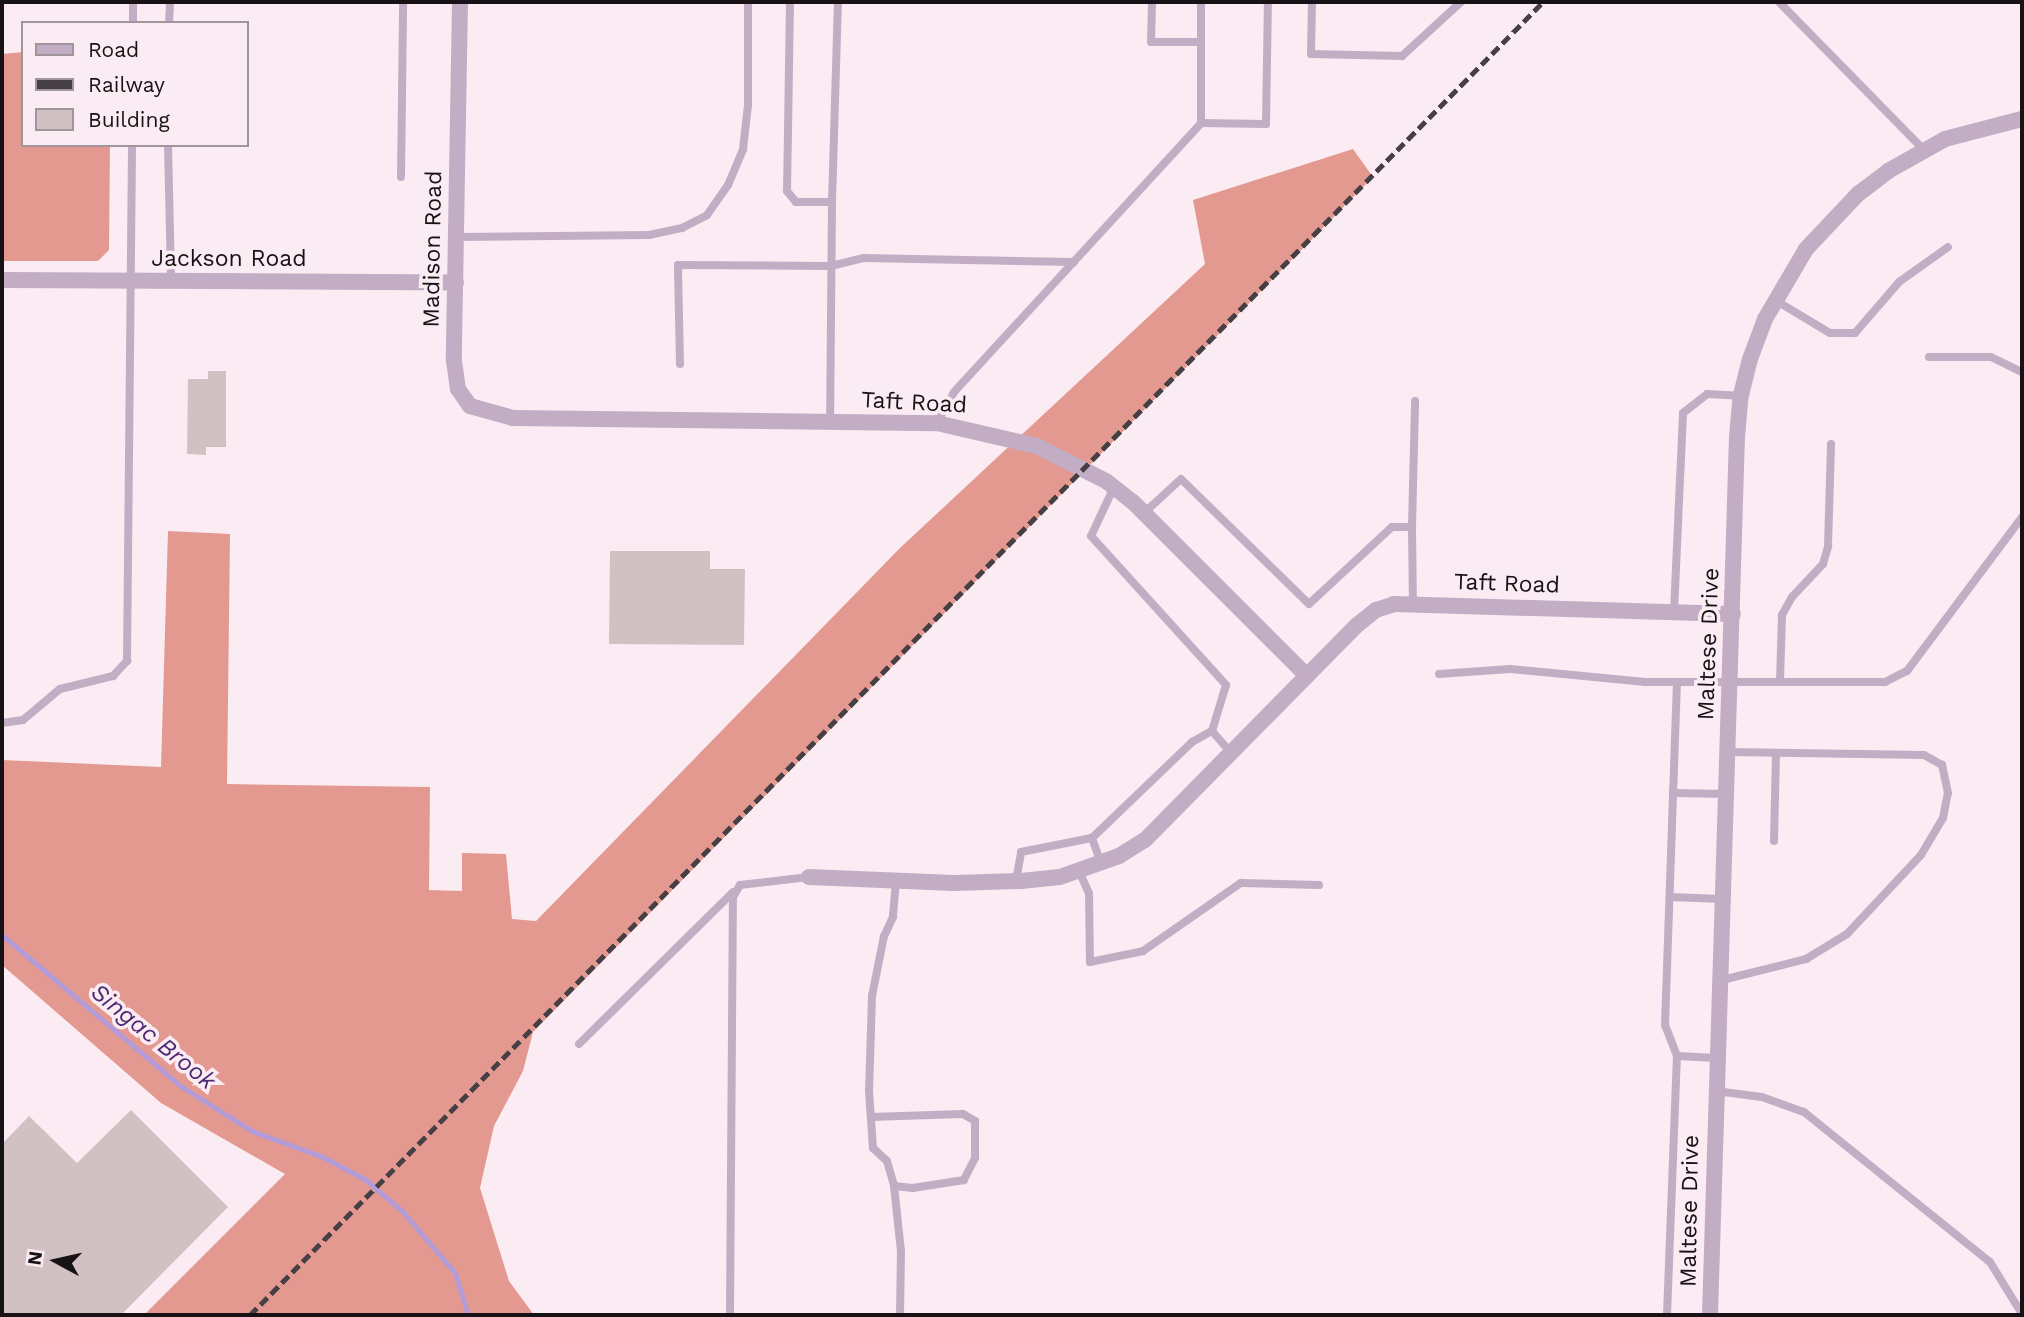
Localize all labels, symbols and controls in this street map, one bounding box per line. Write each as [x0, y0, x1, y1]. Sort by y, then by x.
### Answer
legend [21, 21, 248, 147]
text: Road [88, 37, 139, 62]
text: Railway [88, 72, 165, 97]
text: Building [88, 107, 170, 132]
street label: Madison Road [418, 170, 448, 328]
street label: Jackson Road [151, 245, 307, 273]
street label: Taft Road [860, 386, 968, 420]
street label: Maltese Drive [1693, 567, 1725, 721]
street label: Taft Road [1454, 568, 1560, 600]
water label: Singac Brook [85, 978, 221, 1096]
street label: Maltese Drive [1675, 1135, 1705, 1287]
north arrow [21, 1226, 91, 1296]
text: N [22, 1249, 47, 1267]

